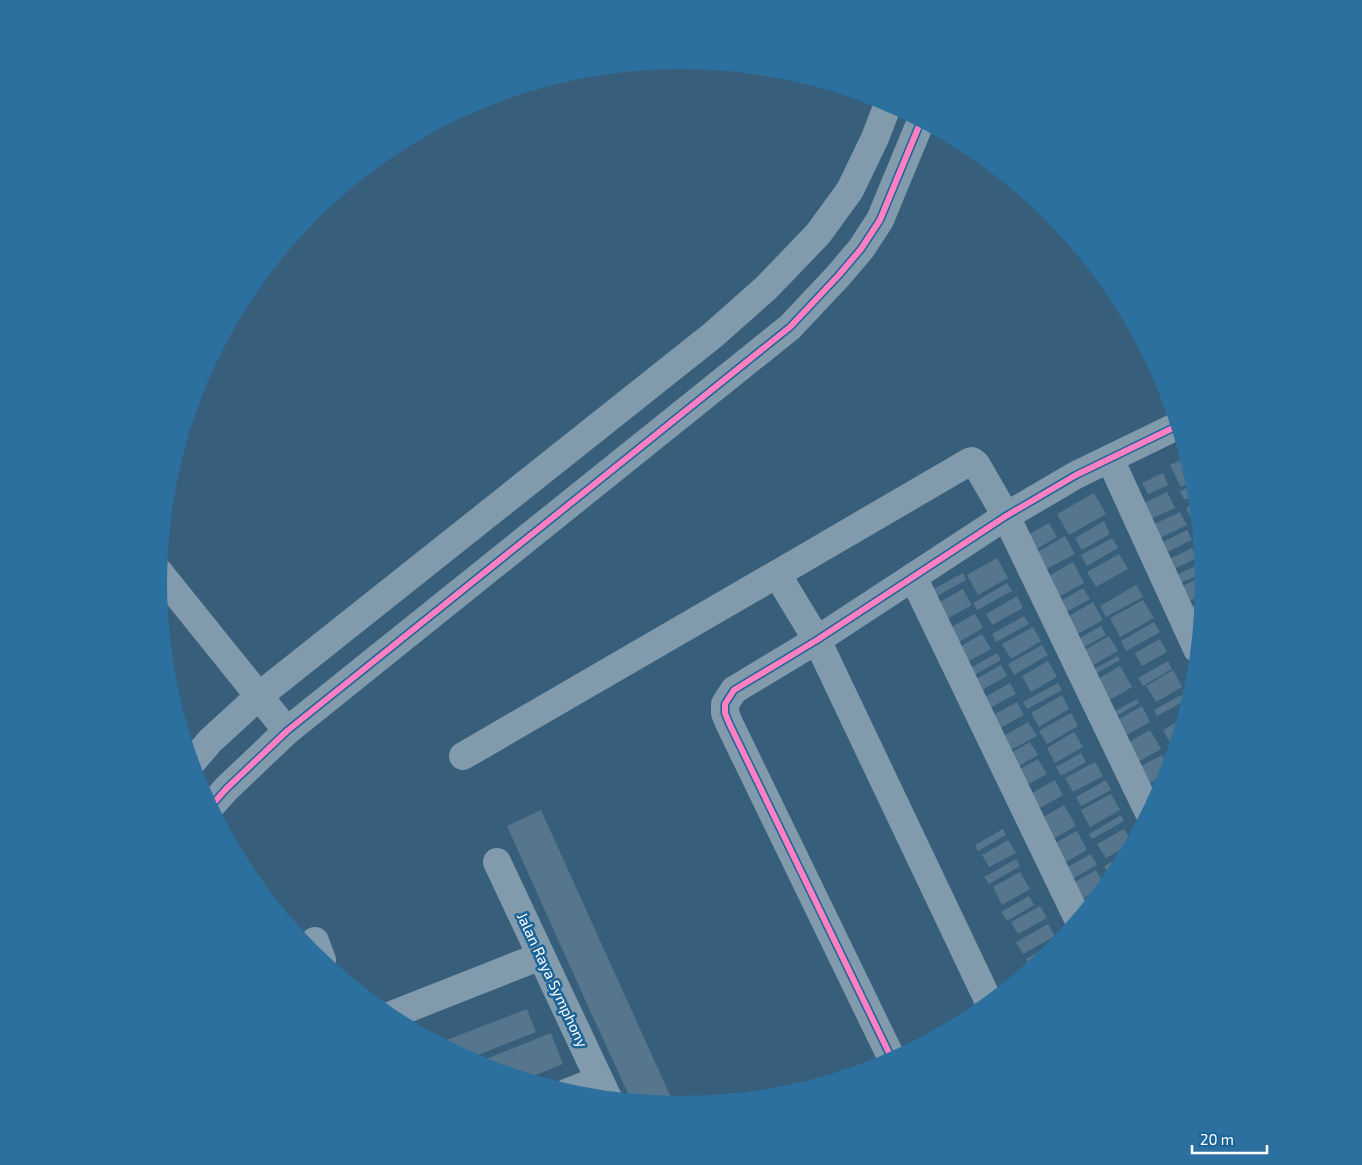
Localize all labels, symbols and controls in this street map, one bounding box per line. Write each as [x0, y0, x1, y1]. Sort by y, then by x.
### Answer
street label: Jalan Raya Symphony [514, 909, 592, 1050]
scale bar [1192, 1122, 1267, 1154]
text: 20 m [1200, 1130, 1234, 1148]

